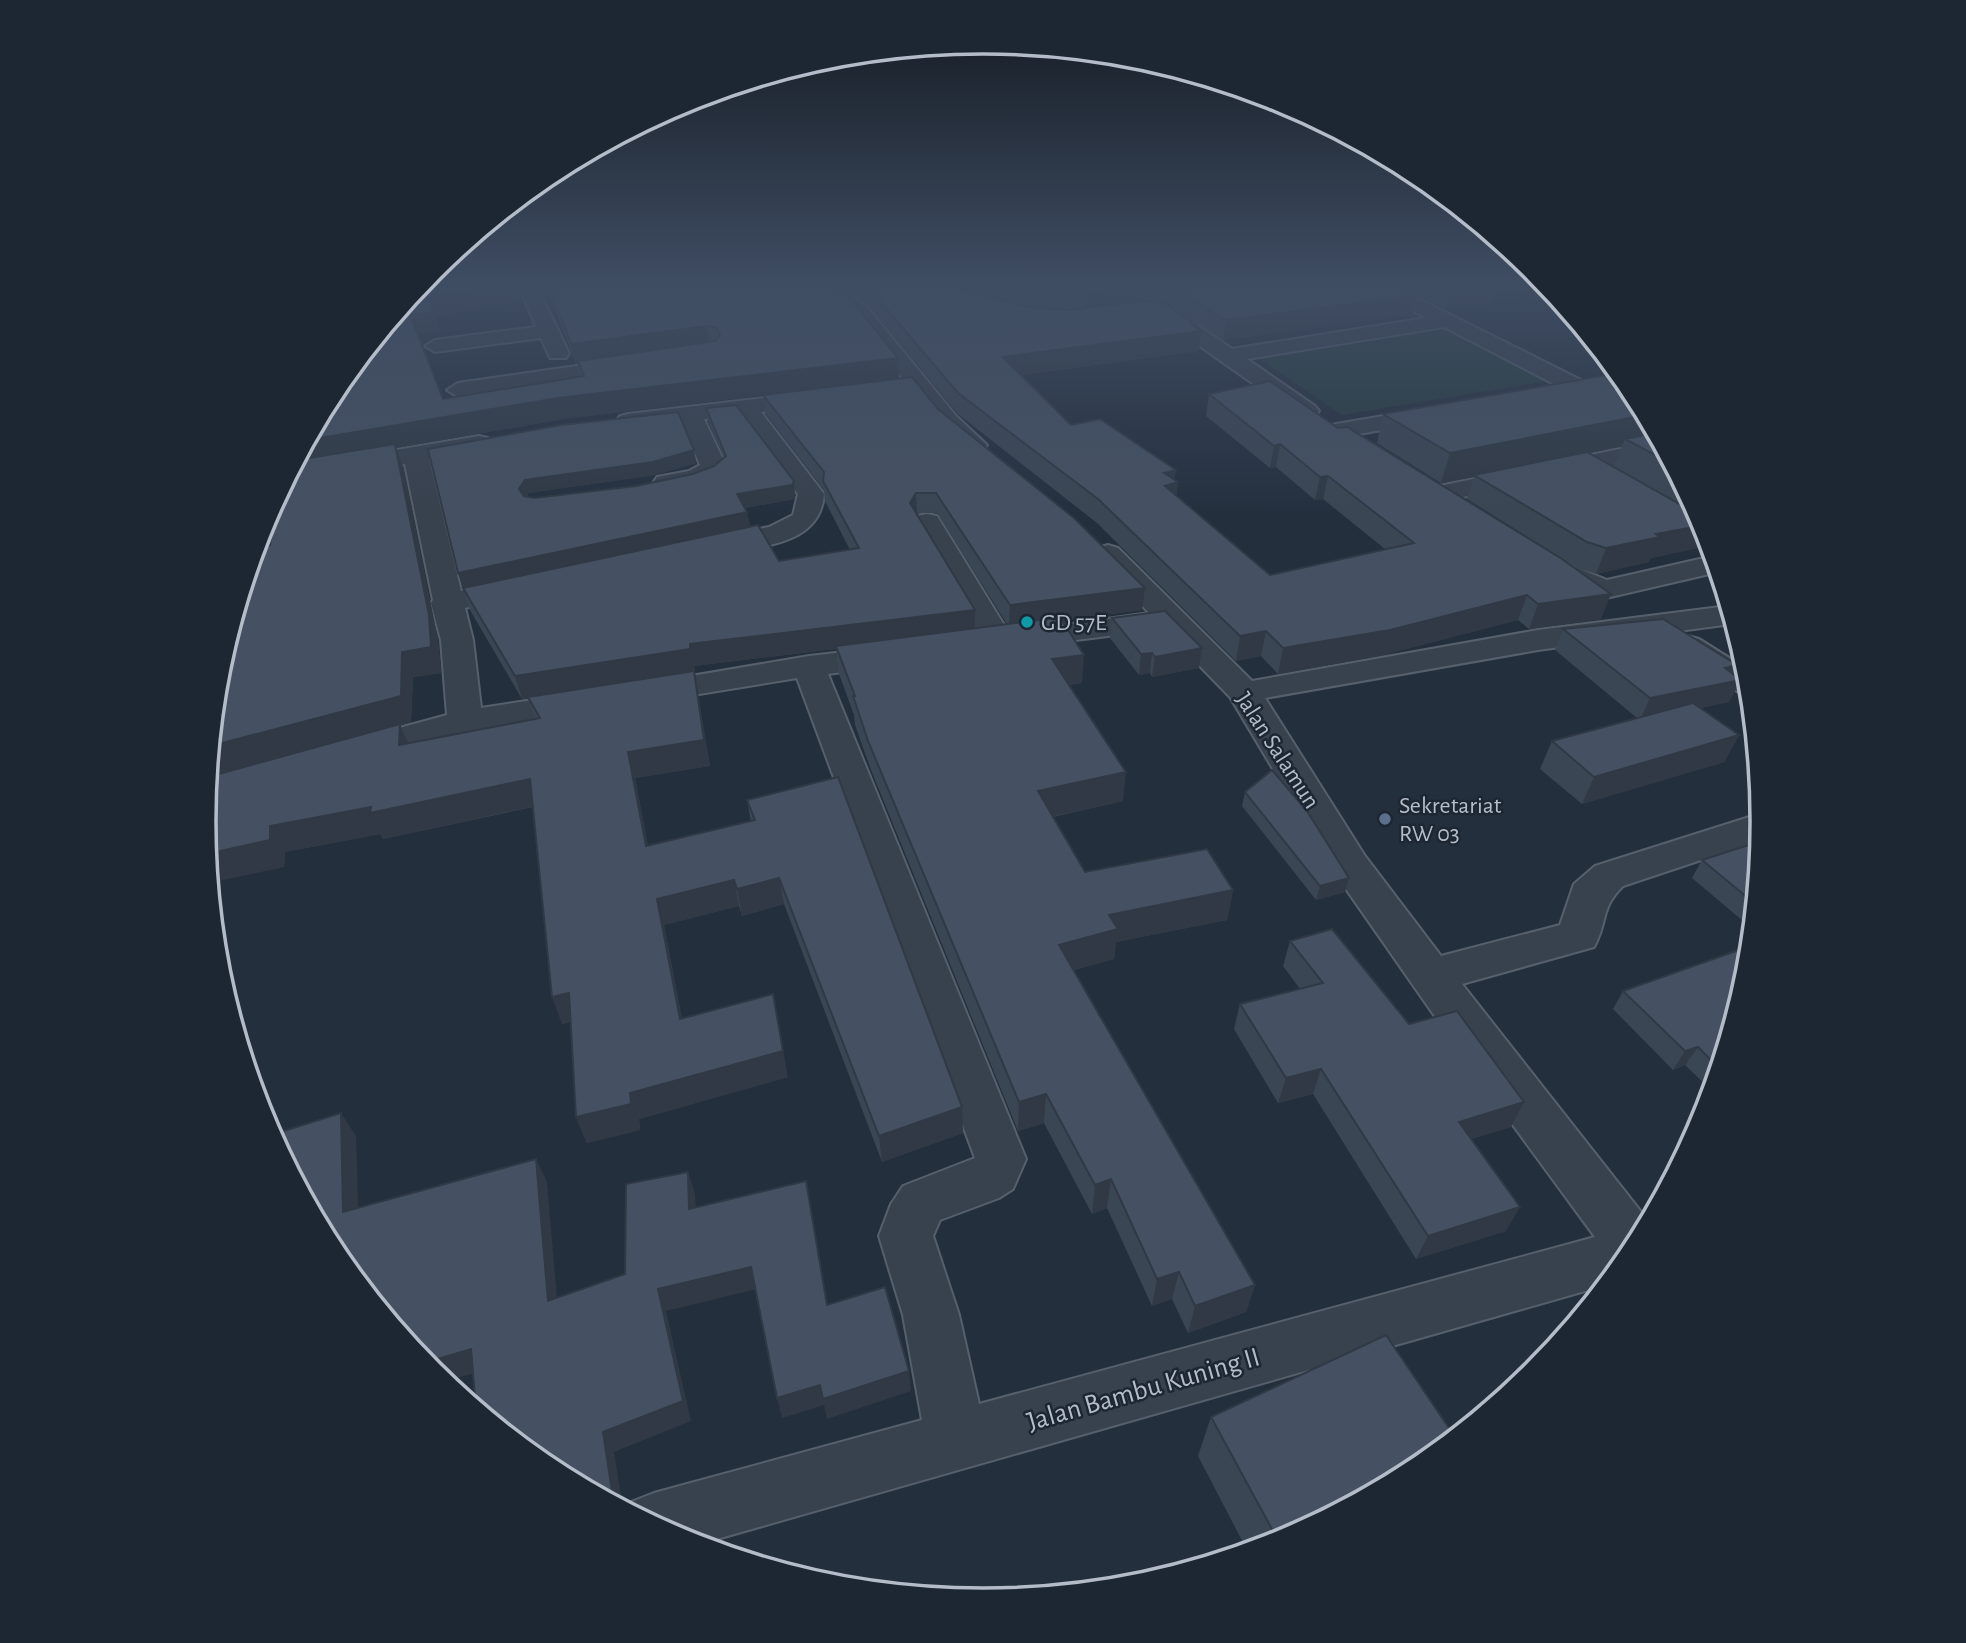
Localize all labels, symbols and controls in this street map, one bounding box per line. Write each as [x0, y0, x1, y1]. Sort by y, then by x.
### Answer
place label: GD 57E [1041, 611, 1107, 635]
marker: GD 57E [1019, 614, 1035, 630]
street label: Jalan Salamun [1231, 688, 1324, 813]
place label: Sekretariat RW 03 [1399, 794, 1502, 846]
marker: Sekretariat RW 03 [1377, 811, 1393, 827]
street label: Jalan Bambu Kuning II [1024, 1343, 1263, 1437]

